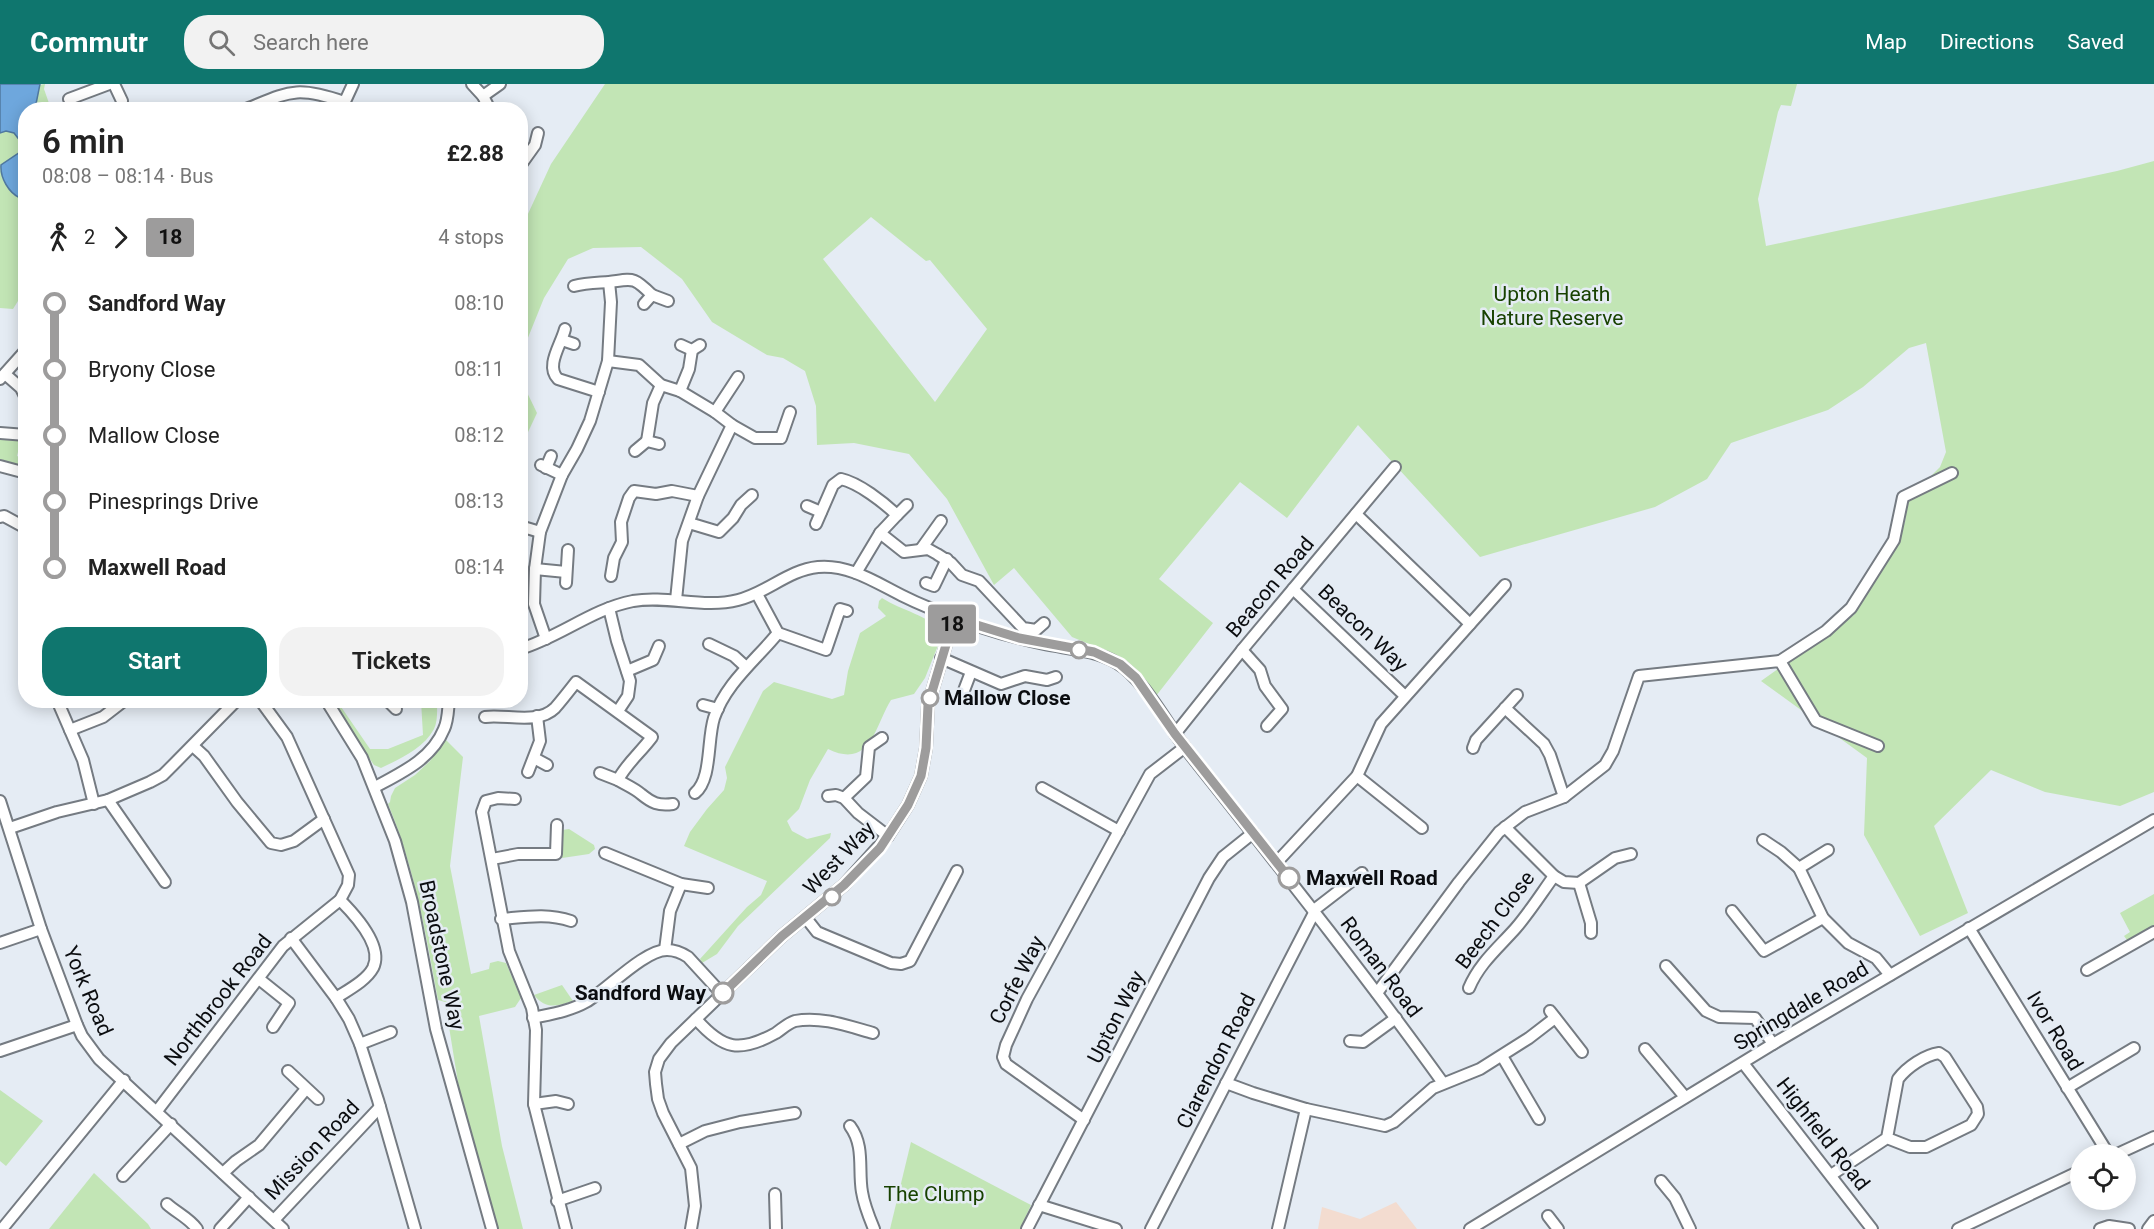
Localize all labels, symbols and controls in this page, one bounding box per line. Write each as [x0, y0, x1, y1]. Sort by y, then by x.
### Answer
search box [184, 15, 604, 69]
text: Commutr [30, 26, 148, 59]
icon: search [205, 26, 238, 59]
text: Search here [253, 30, 369, 55]
text: Map [1865, 30, 1907, 54]
text: Directions [1940, 30, 2034, 54]
text: Saved [2067, 30, 2124, 54]
text: 6 min [42, 122, 125, 161]
text: £2.88 [447, 141, 504, 166]
text: 08:08 – 08:14 · Bus [42, 164, 214, 188]
icon: walk [42, 221, 75, 254]
icon: forward [104, 221, 137, 254]
text: 2 [84, 225, 95, 249]
text: 18 [158, 225, 182, 249]
text: 4 stops [438, 225, 504, 249]
park label: Upton Heath Nature Reserve [1481, 282, 1623, 330]
text: Sandford Way [88, 291, 226, 316]
text: 08:10 [454, 291, 504, 315]
text: Bryony Close [88, 357, 215, 382]
text: 08:11 [454, 357, 504, 381]
text: Mallow Close [88, 423, 220, 448]
text: 08:12 [454, 423, 504, 447]
text: Pinesprings Drive [88, 489, 258, 514]
text: 08:13 [454, 489, 504, 513]
street label: Beacon Road [1221, 532, 1319, 642]
text: Maxwell Road [88, 555, 226, 580]
text: 08:14 [454, 555, 504, 579]
street label: Beacon Way [1313, 579, 1413, 677]
line badge: 18 [925, 604, 979, 644]
text: 18 [940, 612, 964, 636]
button: Start [42, 627, 267, 696]
button: Tickets [279, 627, 504, 696]
unlabelled marker [1070, 641, 1088, 659]
place label: Mallow Close [944, 686, 1071, 710]
marker: Mallow Close [921, 689, 939, 707]
street label: West Way [798, 817, 880, 899]
place label: Maxwell Road [1306, 866, 1438, 890]
marker: Maxwell Road [1278, 867, 1300, 889]
street label: Beech Close [1451, 867, 1539, 973]
street label: Broadstone Way [414, 878, 470, 1032]
unlabelled marker [823, 888, 841, 906]
street label: Roman Road [1335, 912, 1427, 1022]
street label: Northbrook Road [159, 930, 277, 1070]
street label: Corfe Way [985, 932, 1049, 1028]
street label: York Road [58, 943, 118, 1039]
street label: Springdale Road [1729, 956, 1873, 1056]
street label: Upton Way [1083, 967, 1150, 1067]
place label: Sandford Way [575, 981, 706, 1005]
marker: Sandford Way [712, 982, 734, 1004]
street label: Ivor Road [2022, 987, 2088, 1075]
street label: Clarendon Road [1172, 989, 1260, 1133]
street label: Highfield Road [1772, 1073, 1874, 1195]
street label: Mission Road [260, 1095, 364, 1205]
map controls [2070, 1144, 2136, 1210]
button: locate [2070, 1144, 2136, 1210]
park label: The Clump [883, 1182, 985, 1206]

